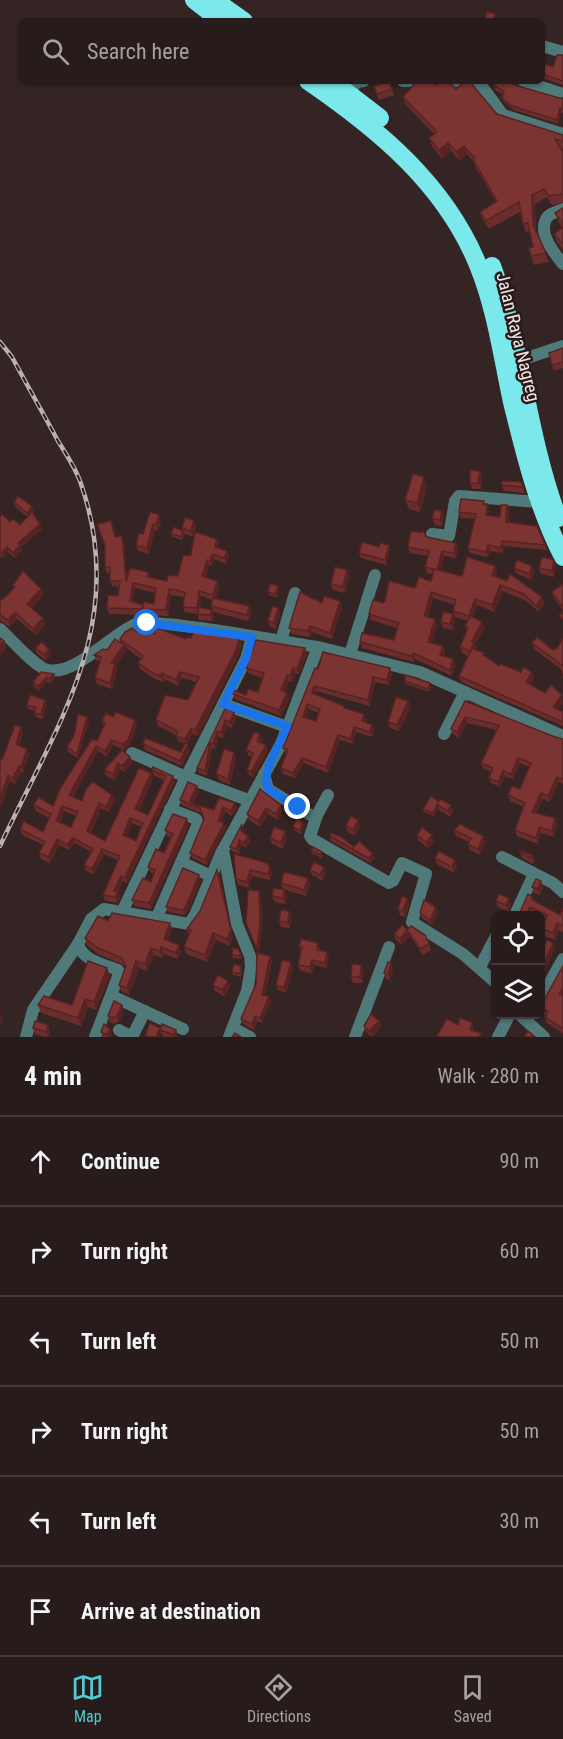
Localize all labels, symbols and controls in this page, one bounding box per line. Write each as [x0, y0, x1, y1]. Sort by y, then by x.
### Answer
search box [18, 18, 545, 84]
icon: search [39, 35, 72, 68]
text: Search here [87, 39, 189, 64]
street label: Jalan Raya Nagreg [492, 270, 545, 404]
route start [133, 609, 159, 635]
route end [284, 793, 310, 819]
map controls [491, 911, 545, 1019]
button: locate [491, 911, 545, 965]
button: layers [491, 965, 545, 1019]
text: 4 min [24, 1061, 82, 1091]
text: Walk · 280 m [438, 1064, 539, 1088]
icon: ahead [24, 1145, 57, 1178]
text: Continue [81, 1149, 160, 1174]
text: 90 m [500, 1149, 539, 1173]
icon: right [24, 1235, 57, 1268]
text: Turn right [81, 1239, 168, 1264]
text: 60 m [500, 1239, 539, 1263]
icon: left [24, 1325, 57, 1358]
text: Turn left [81, 1329, 156, 1354]
text: 50 m [500, 1329, 539, 1353]
icon: right [24, 1415, 57, 1448]
text: Turn right [81, 1419, 168, 1444]
text: 50 m [500, 1419, 539, 1443]
icon: left [24, 1505, 57, 1538]
text: Turn left [81, 1509, 156, 1534]
text: 30 m [500, 1509, 539, 1533]
icon: arrive [24, 1595, 57, 1628]
text: Arrive at destination [81, 1599, 261, 1624]
tab: Map [71, 1671, 104, 1726]
tab: Directions [247, 1671, 311, 1726]
tab: Saved [454, 1671, 492, 1726]

